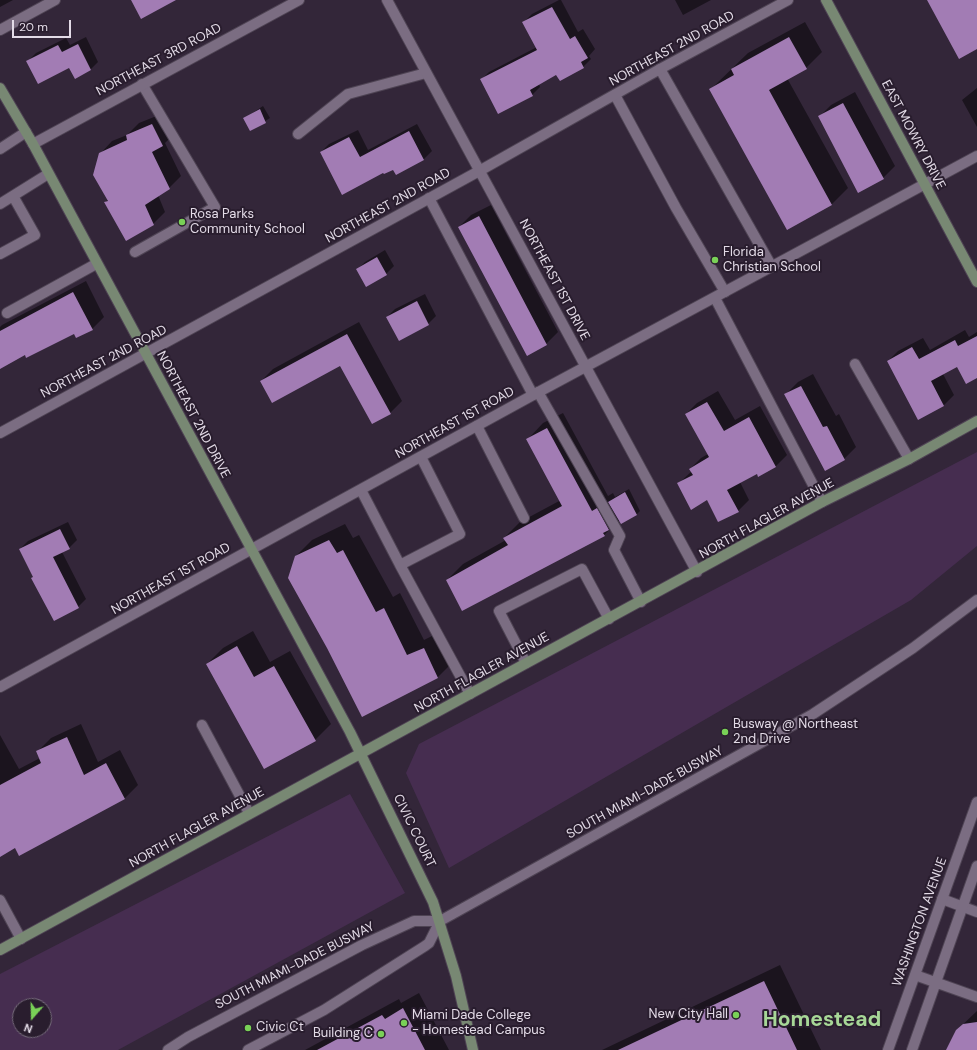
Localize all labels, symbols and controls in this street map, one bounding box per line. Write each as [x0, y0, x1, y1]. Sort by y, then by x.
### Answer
street label: NORTHEAST 2ND ROAD [607, 8, 737, 90]
scale bar [14, 12, 73, 38]
text: 20 m [19, 19, 48, 35]
street label: NORTHEAST 3RD ROAD [94, 20, 224, 100]
street label: EAST MOWRY DRIVE [878, 78, 948, 192]
street label: NORTHEAST 2ND ROAD [323, 165, 453, 247]
place label: Rosa Parks Community School [190, 207, 305, 238]
marker: Rosa Parks Community School [177, 217, 187, 227]
street label: NORTHEAST 1ST DRIVE [515, 217, 593, 343]
place label: Florida Christian School [723, 245, 821, 276]
marker: Florida Christian School [710, 255, 720, 265]
street label: NORTHEAST 2ND ROAD [38, 322, 170, 402]
street label: NORTHEAST 2ND DRIVE [153, 349, 233, 481]
street label: NORTHEAST 1ST ROAD [393, 384, 517, 462]
street label: NORTH FLAGLER AVENUE [697, 475, 837, 563]
street label: NORTHEAST 1ST ROAD [109, 540, 233, 618]
street label: NORTH FLAGLER AVENUE [412, 629, 552, 717]
place label: Busway @ Northeast 2nd Drive [733, 717, 858, 748]
marker: Busway @ Northeast 2nd Drive [720, 727, 730, 737]
street label: SOUTH MIAMI-DADE BUSWAY [564, 743, 726, 843]
street label: NORTH FLAGLER AVENUE [127, 784, 267, 872]
street label: CIVIC COURT [389, 792, 439, 870]
street label: WASHINGTON AVENUE [889, 855, 951, 989]
street label: SOUTH MIAMI-DADE BUSWAY [213, 919, 377, 1013]
north arrow [12, 998, 52, 1038]
place label: New City Hall [649, 1007, 728, 1023]
district label: Homestead [763, 1007, 881, 1033]
place label: Miami Dade College - Homestead Campus [412, 1008, 545, 1039]
marker: New City Hall [731, 1010, 741, 1020]
marker: Miami Dade College - Homestead Campus [399, 1018, 409, 1028]
text: N [22, 1020, 34, 1036]
place label: Civic Ct [256, 1020, 304, 1036]
marker: Civic Ct [243, 1023, 253, 1033]
place label: Building C [313, 1026, 373, 1042]
marker: Building C [376, 1029, 386, 1039]

